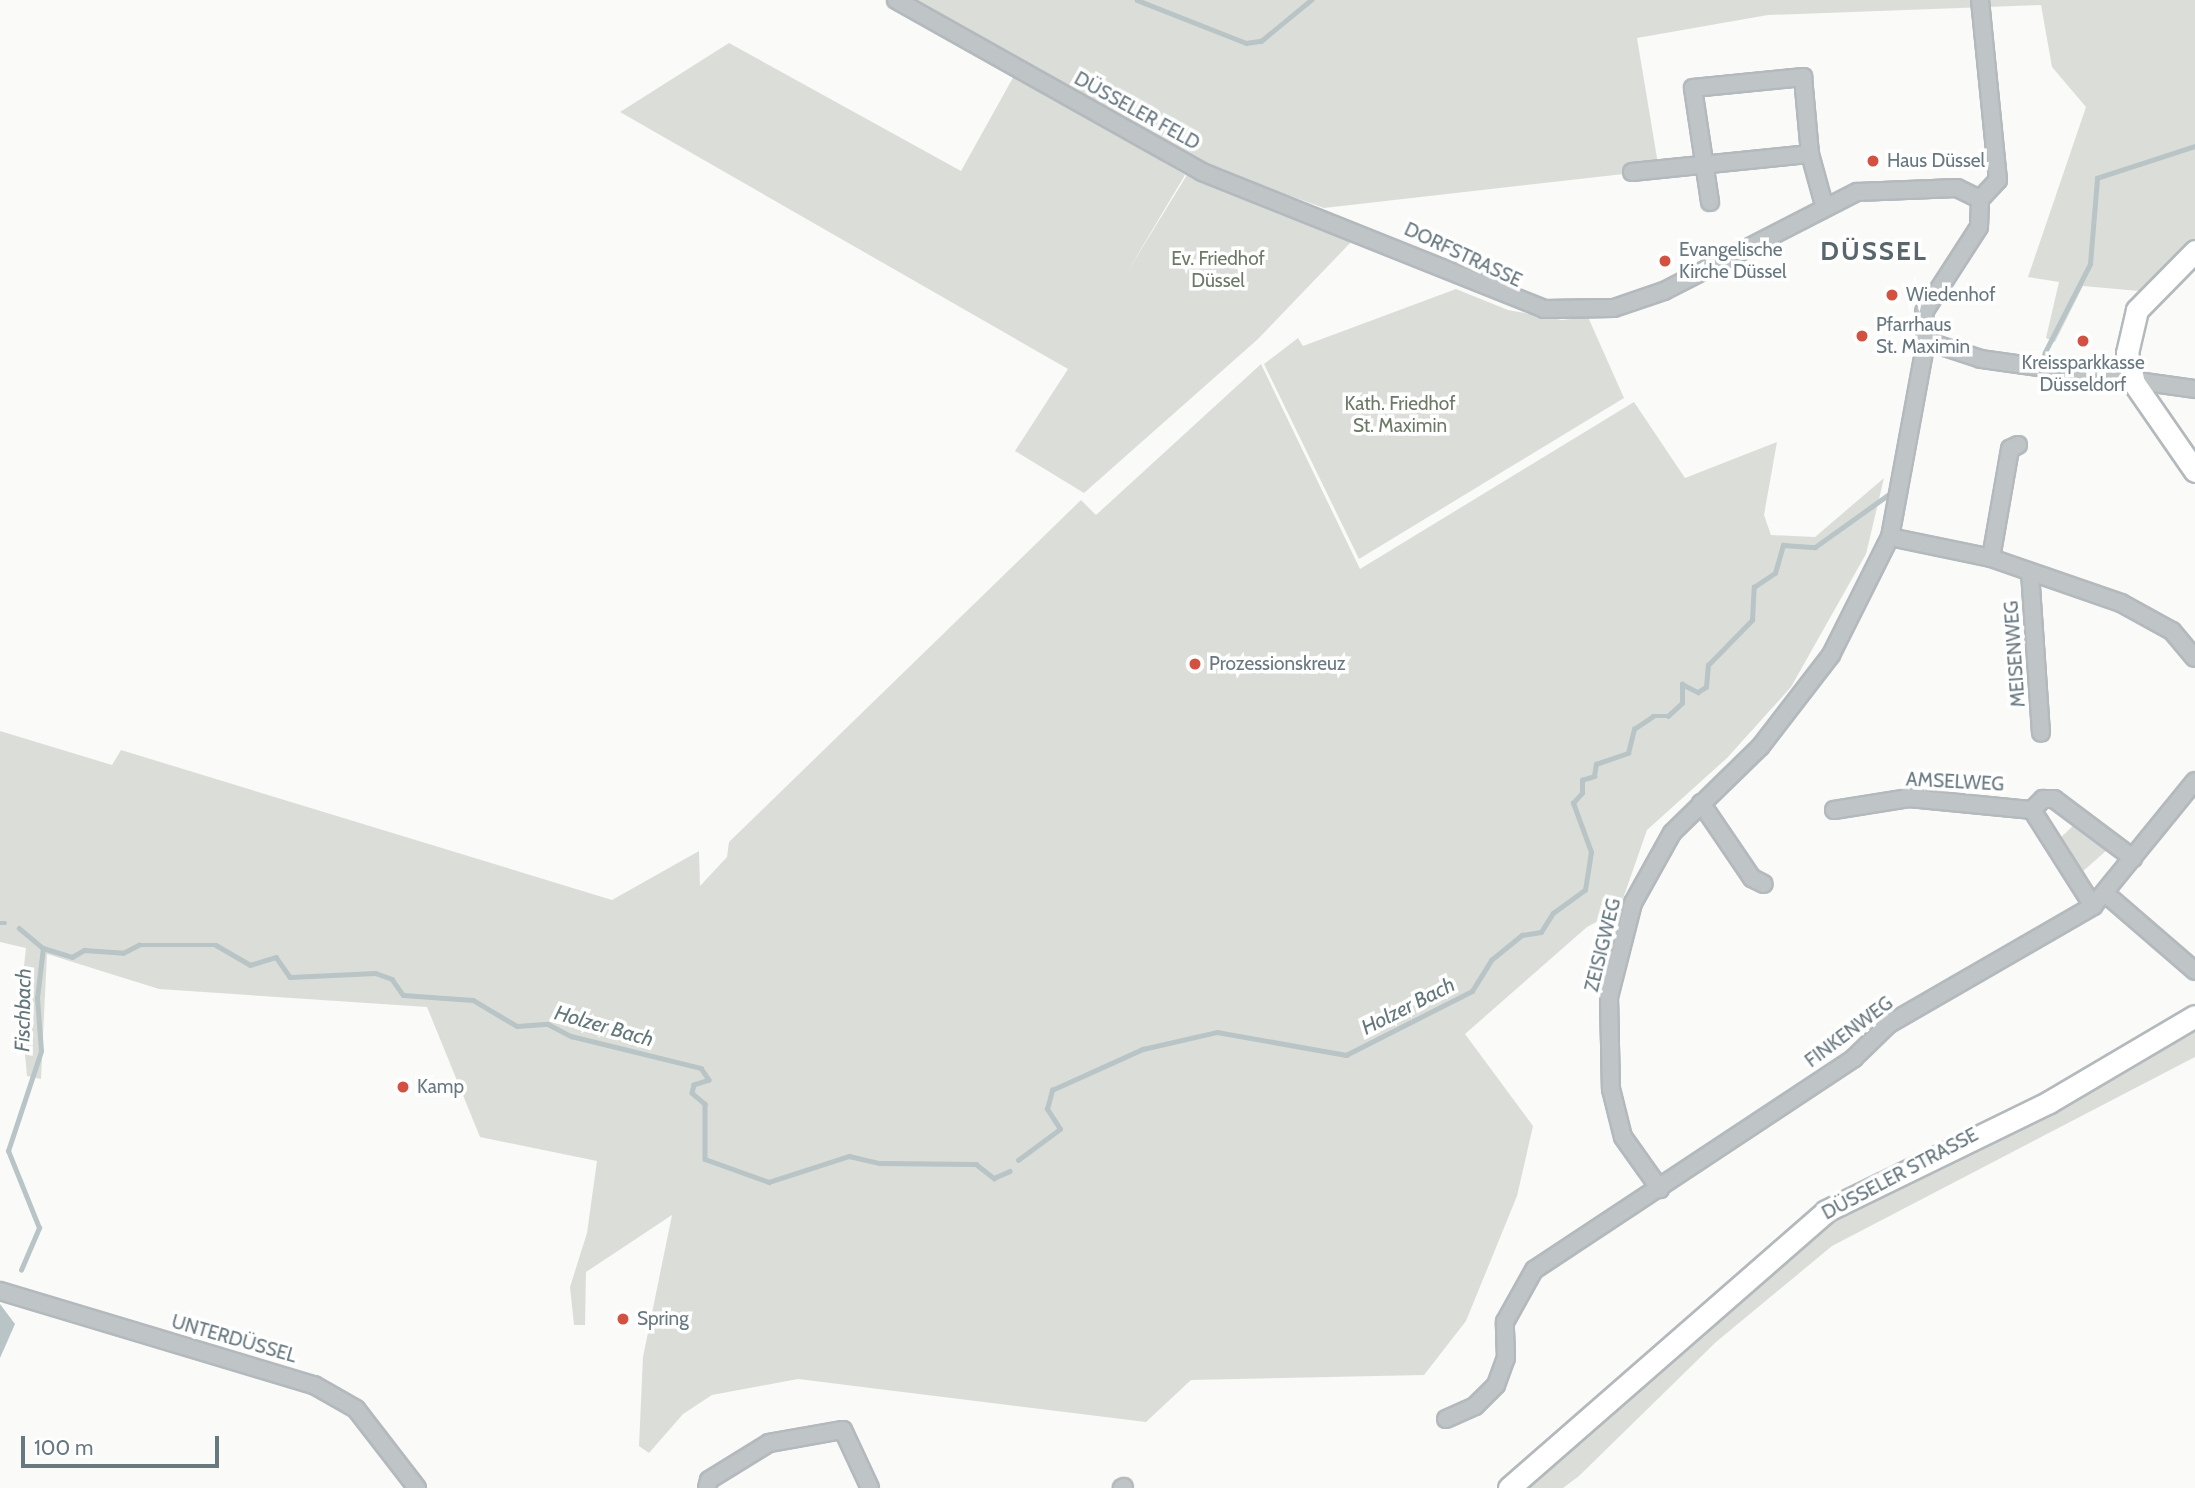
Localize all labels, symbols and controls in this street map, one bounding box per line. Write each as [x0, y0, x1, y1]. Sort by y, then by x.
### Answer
street label: DÜSSELER FELD [1070, 67, 1204, 155]
place label: Haus Düssel [1887, 150, 1985, 172]
marker: Haus Düssel [1865, 153, 1881, 169]
street label: DORFSTRASSE [1401, 218, 1525, 292]
district label: DÜSSEL [1821, 236, 1927, 268]
place label: Evangelische Kirche Düssel [1679, 239, 1787, 283]
park label: Ev. Friedhof Düssel [1171, 248, 1265, 292]
marker: Evangelische Kirche Düssel [1657, 253, 1673, 269]
place label: Wiedenhof [1906, 284, 1995, 306]
marker: Wiedenhof [1884, 287, 1900, 303]
place label: Pfarrhaus St. Maximin [1876, 314, 1970, 358]
marker: Pfarrhaus St. Maximin [1854, 328, 1870, 344]
marker: Kreissparkkasse Düsseldorf [2075, 333, 2091, 349]
place label: Kreissparkkasse Düsseldorf [2021, 352, 2145, 396]
park label: Kath. Friedhof St. Maximin [1345, 393, 1455, 437]
street label: MEISENWEG [2000, 600, 2030, 708]
place label: Prozessionskreuz [1209, 653, 1346, 675]
marker: Prozessionskreuz [1187, 656, 1203, 672]
street label: AMSELWEG [1905, 768, 2005, 796]
street label: ZEISIGWEG [1580, 896, 1626, 994]
water label: Fischbach [10, 968, 36, 1052]
water label: Holzer Bach [1357, 972, 1459, 1040]
street label: FINKENWEG [1801, 992, 1897, 1072]
water label: Holzer Bach [552, 1000, 656, 1052]
place label: Kamp [417, 1076, 464, 1098]
marker: Kamp [395, 1079, 411, 1095]
street label: DÜSSELER STRASSE [1818, 1123, 1982, 1225]
place label: Spring [637, 1308, 689, 1330]
street label: UNTERDÜSSEL [169, 1310, 299, 1368]
marker: Spring [615, 1311, 631, 1327]
scale bar [24, 1422, 222, 1466]
text: 100 m [34, 1435, 93, 1460]

